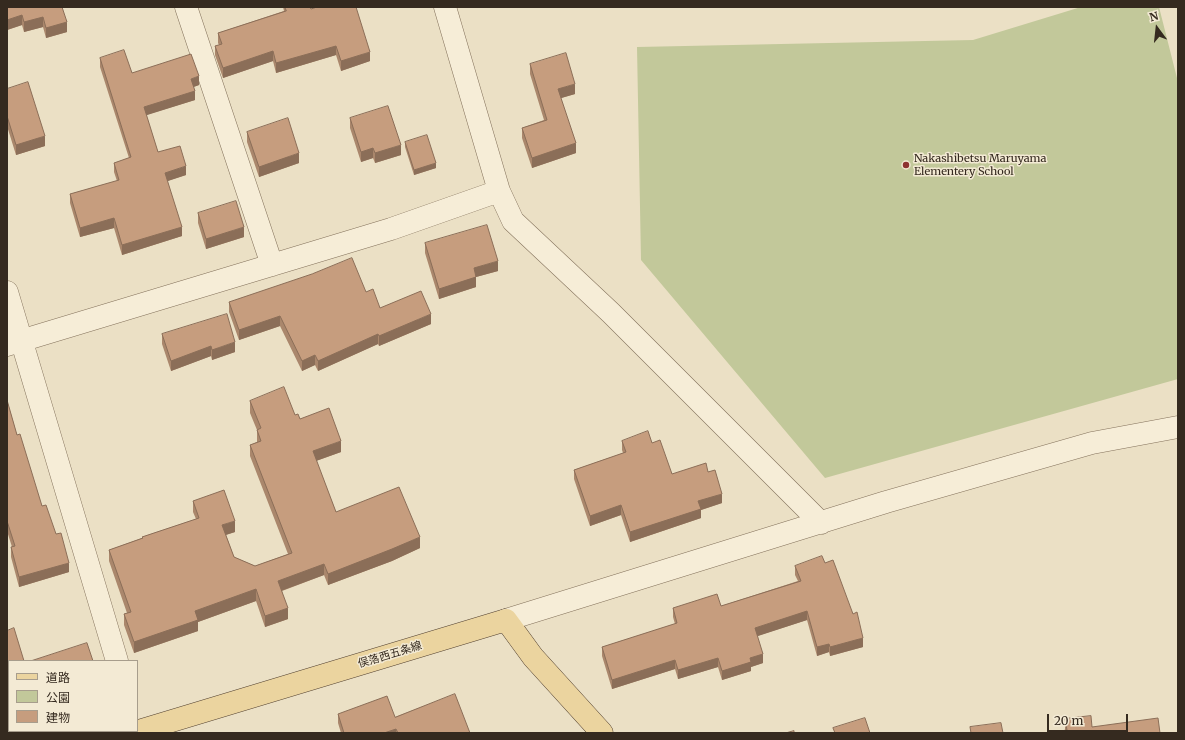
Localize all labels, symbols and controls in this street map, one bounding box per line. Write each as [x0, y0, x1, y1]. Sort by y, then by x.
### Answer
north arrow [1137, 8, 1177, 48]
text: N [1148, 9, 1160, 24]
place label: Nakashibetsu Maruyama Elementery School [914, 152, 1046, 178]
marker: Nakashibetsu Maruyama Elementery School [901, 160, 911, 170]
street label: 俣落西五条線 [357, 639, 423, 671]
legend [8, 660, 138, 732]
text: 道路 [46, 670, 70, 685]
text: 公園 [46, 690, 70, 705]
scale bar [1049, 706, 1130, 732]
text: 建物 [46, 710, 70, 725]
text: 20 m [1054, 713, 1083, 728]

